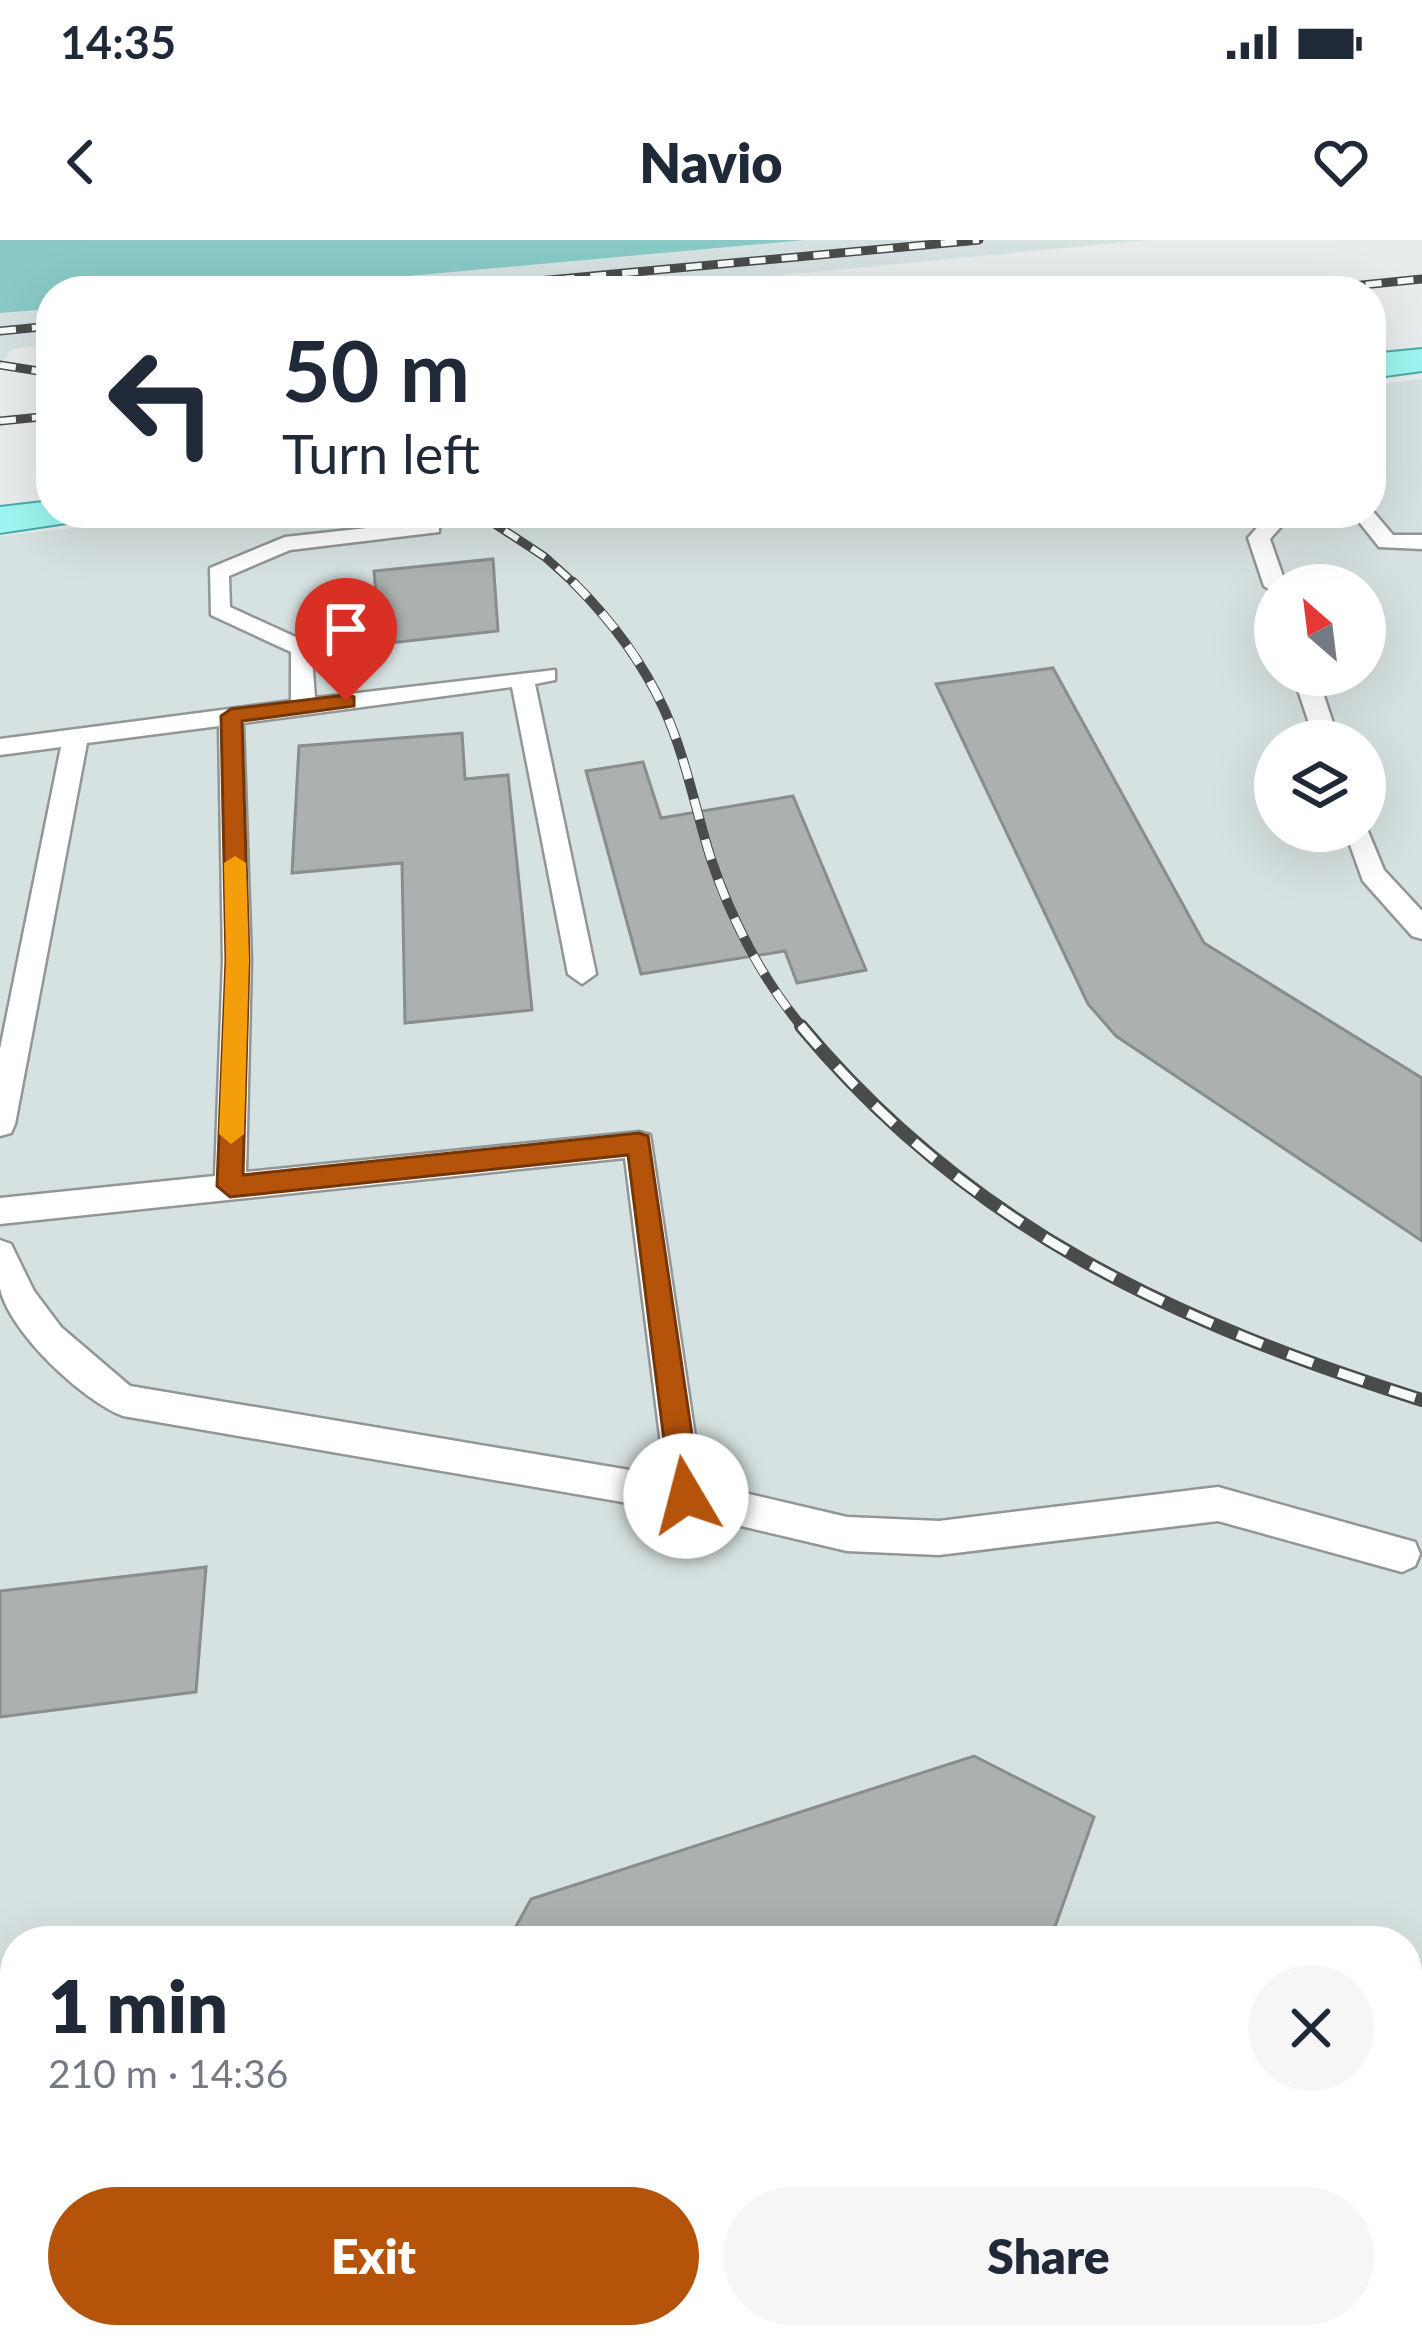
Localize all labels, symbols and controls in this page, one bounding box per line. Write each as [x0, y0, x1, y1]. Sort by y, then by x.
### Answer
text: 14:35 [60, 15, 176, 69]
icon: back [48, 129, 114, 195]
icon: heart [1308, 129, 1374, 195]
text: Navio [639, 130, 783, 195]
text: 50 m [282, 319, 470, 420]
icon: left [84, 324, 240, 480]
text: Turn left [282, 421, 480, 486]
north arrow [1254, 564, 1386, 696]
map controls [1254, 564, 1386, 852]
pin [295, 578, 397, 701]
icon: arrive [313, 596, 379, 662]
button: layers [1254, 720, 1386, 852]
position arrow [623, 1433, 749, 1559]
text: 1 min [48, 1962, 228, 2048]
button: close [1248, 1965, 1374, 2091]
text: 210 m · 14:36 [48, 2050, 288, 2096]
button: Exit [48, 2187, 699, 2325]
button: Share [723, 2187, 1374, 2325]

